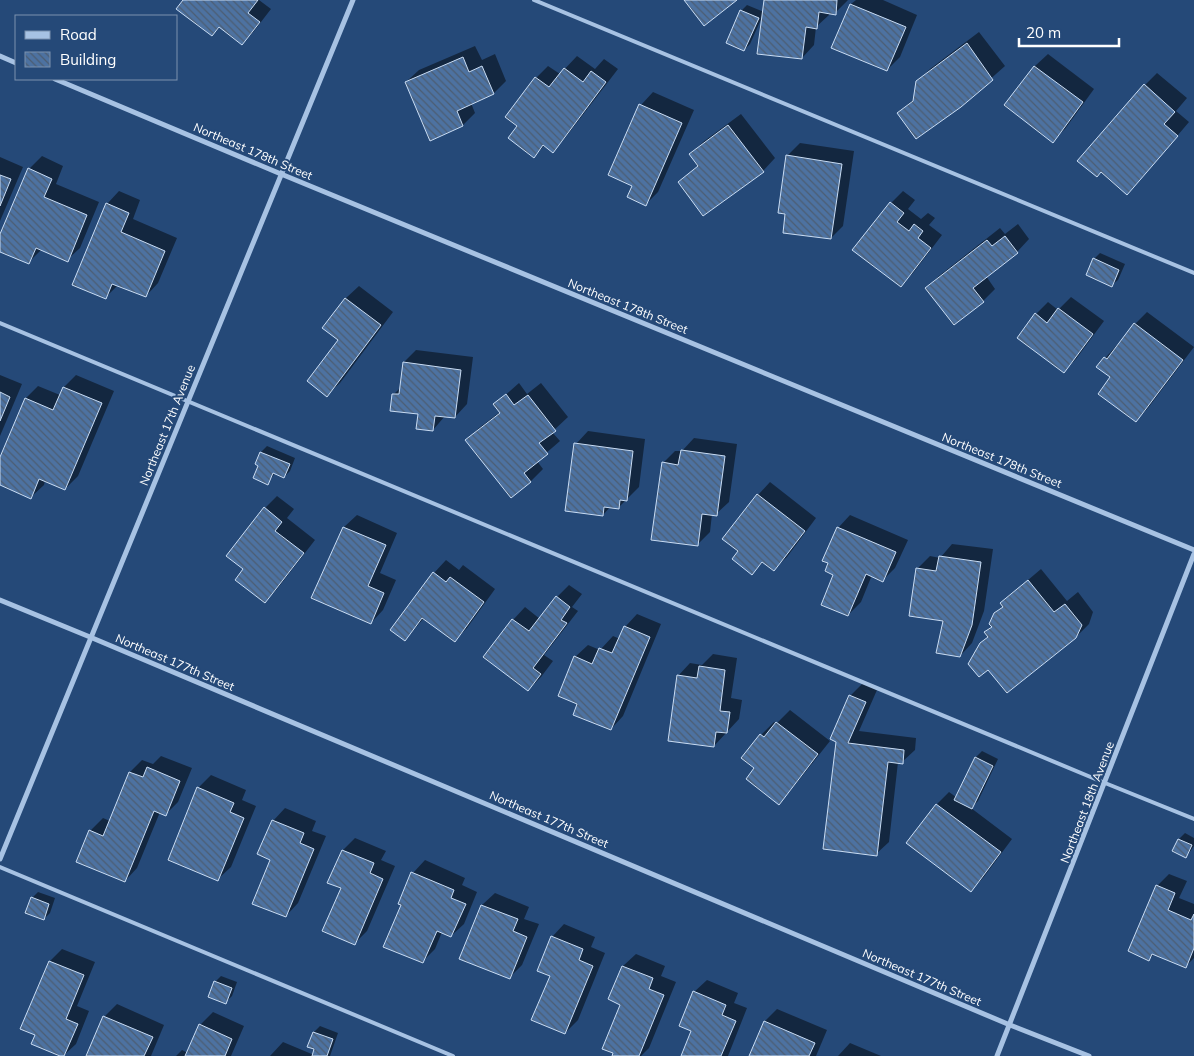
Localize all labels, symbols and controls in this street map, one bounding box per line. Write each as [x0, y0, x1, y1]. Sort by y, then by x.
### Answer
legend [15, 15, 178, 80]
scale bar [1019, 15, 1119, 47]
text: 20 m [1026, 23, 1061, 42]
text: Road [60, 25, 97, 44]
text: Building [60, 50, 116, 69]
street label: Northeast 178th Street [191, 119, 315, 183]
street label: Northeast 178th Street [566, 275, 690, 337]
street label: Northeast 17th Avenue [136, 362, 198, 488]
street label: Northeast 178th Street [940, 429, 1064, 491]
street label: Northeast 177th Street [113, 630, 237, 694]
street label: Northeast 18th Avenue [1057, 739, 1117, 865]
street label: Northeast 177th Street [487, 787, 611, 851]
street label: Northeast 177th Street [860, 945, 984, 1009]

